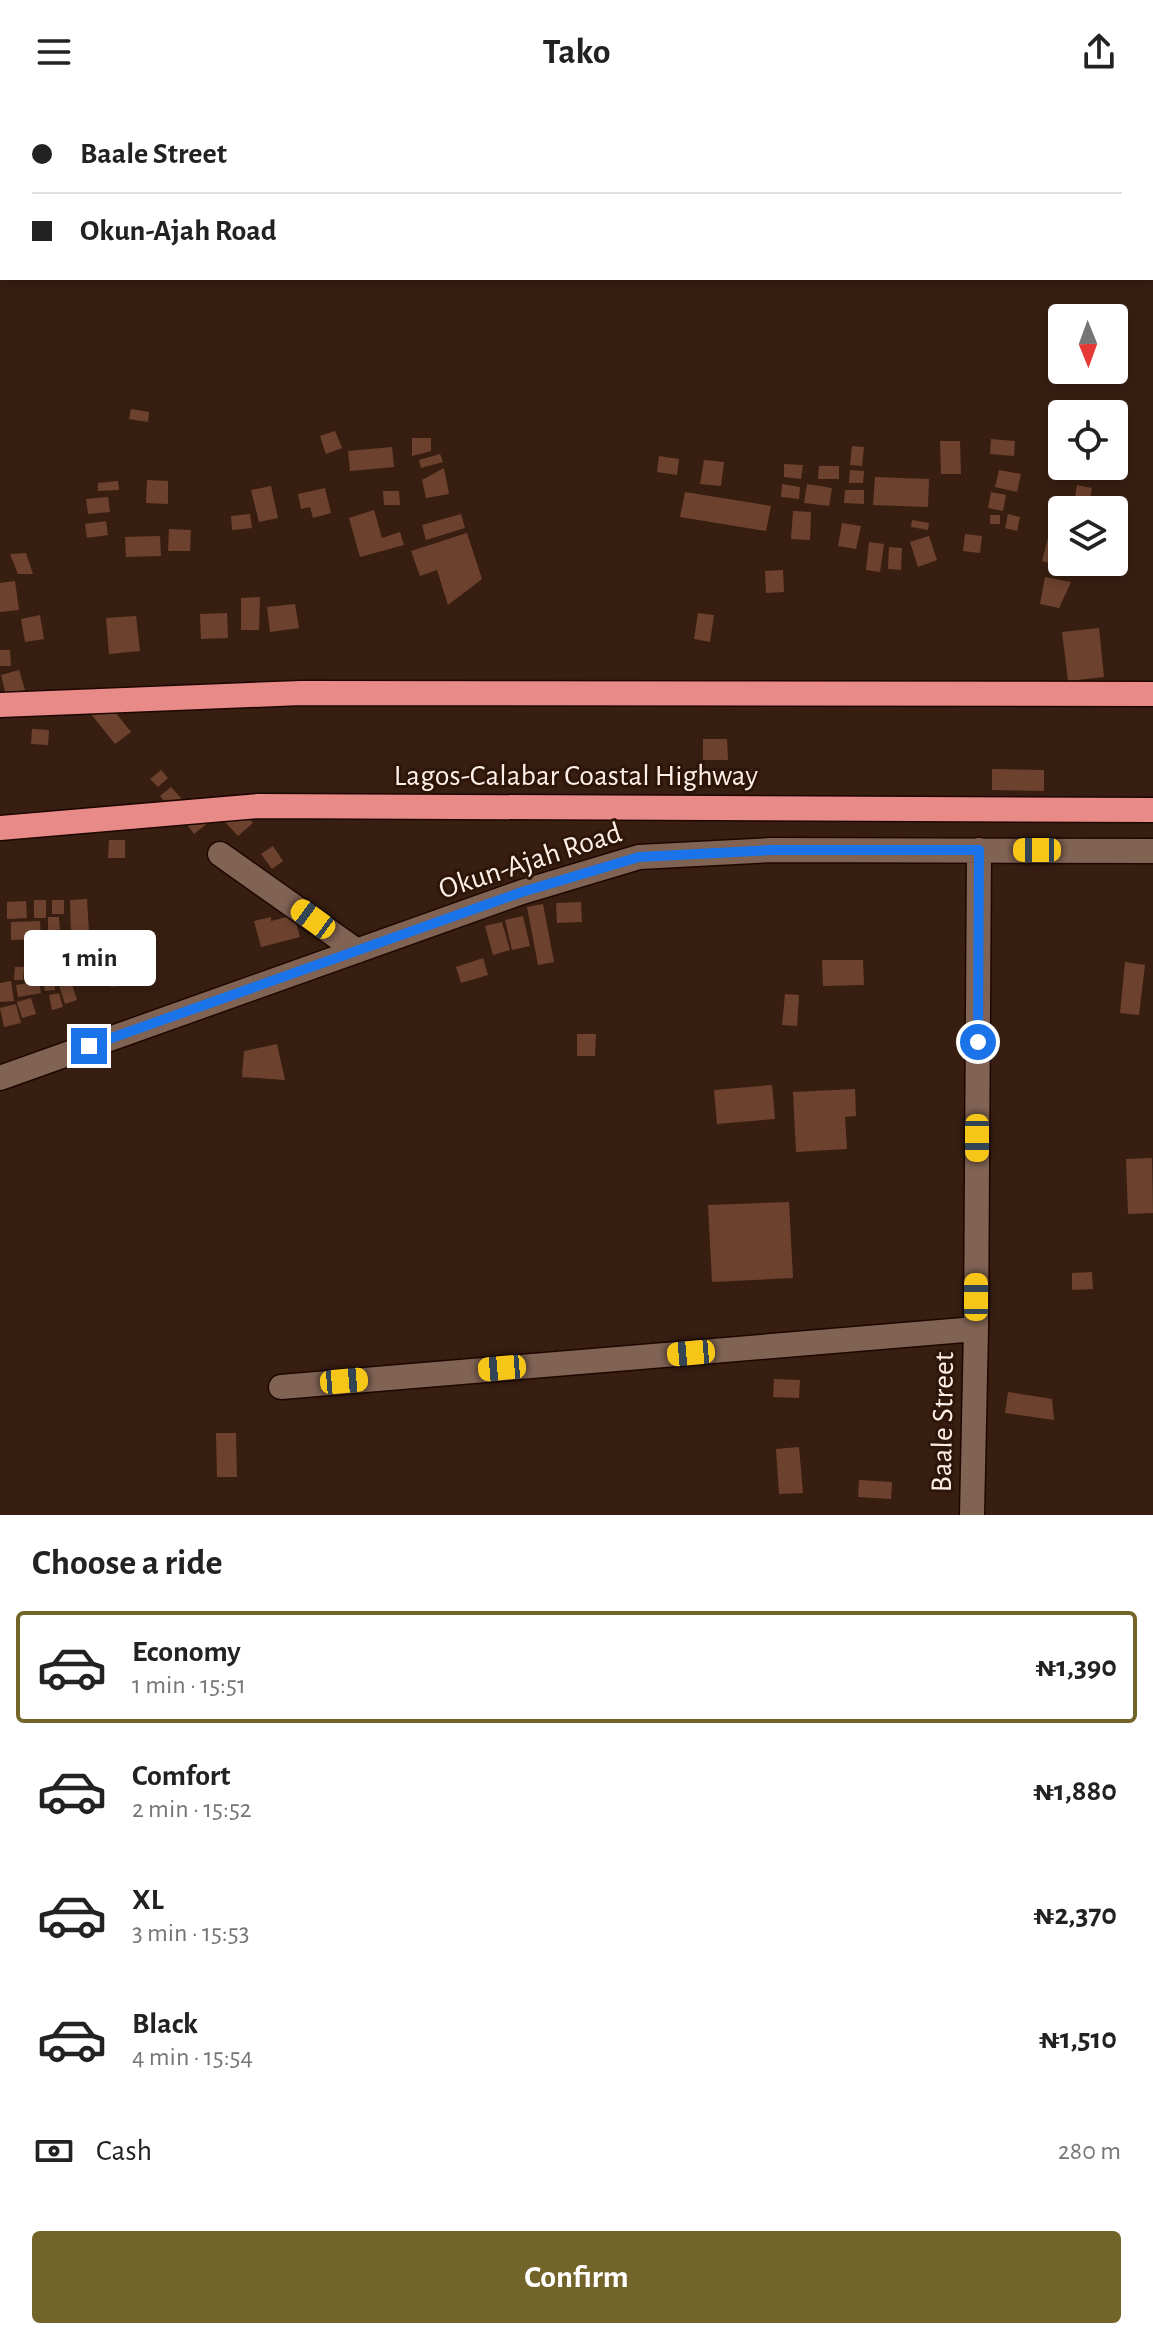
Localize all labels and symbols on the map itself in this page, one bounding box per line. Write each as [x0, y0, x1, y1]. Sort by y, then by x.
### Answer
north arrow [1048, 304, 1128, 384]
street label: Lagos-Calabar Coastal Highway [394, 761, 758, 791]
street label: Okun-Ajah Road [435, 817, 625, 905]
car [1013, 838, 1061, 862]
car [287, 895, 339, 943]
callout: 1 min [23, 930, 155, 986]
route start [960, 1024, 996, 1060]
route end [71, 1028, 107, 1064]
car [965, 1114, 989, 1162]
car [964, 1273, 988, 1321]
car [666, 1339, 716, 1367]
street label: Baale Street [927, 1351, 959, 1493]
car [477, 1354, 527, 1382]
car [319, 1367, 369, 1395]

